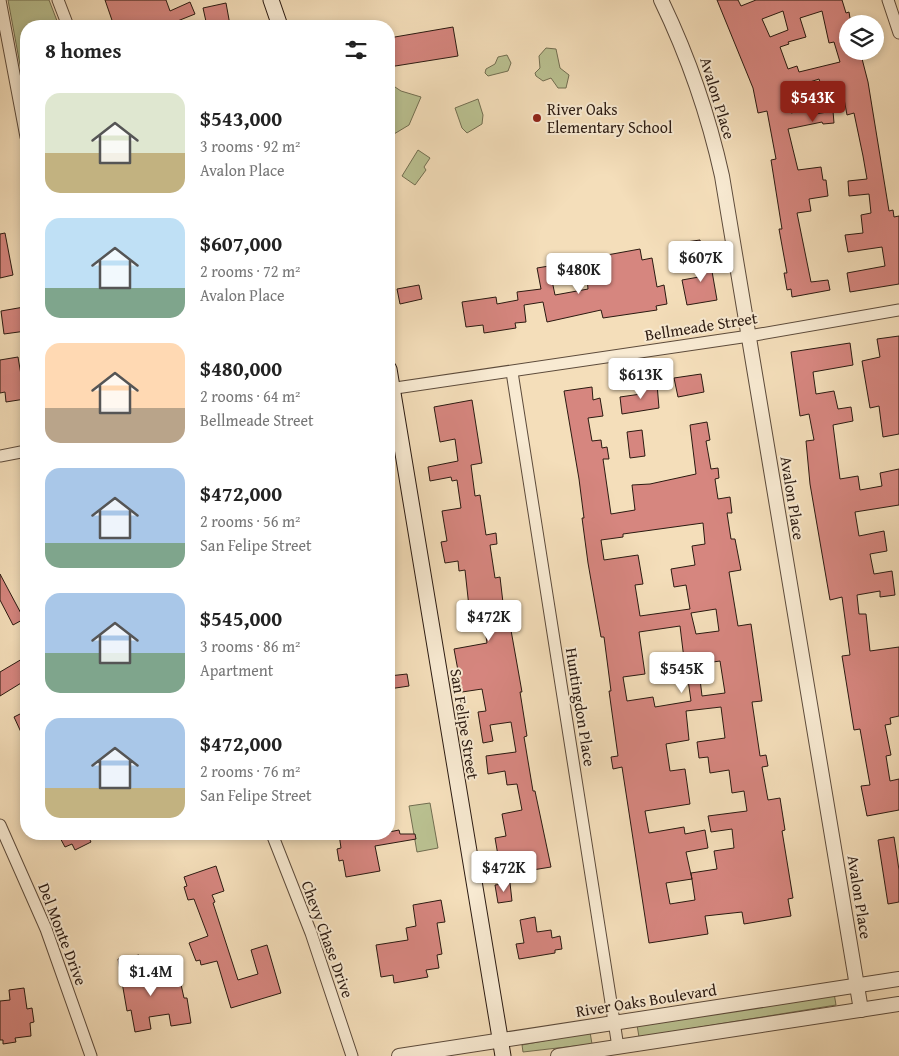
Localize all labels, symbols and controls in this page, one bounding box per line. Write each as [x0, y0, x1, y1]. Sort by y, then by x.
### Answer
map controls [839, 15, 884, 60]
button: layers [839, 15, 884, 60]
text: 8 homes [45, 35, 121, 66]
icon: filters [342, 36, 370, 64]
street label: Avalon Place [694, 54, 742, 142]
pin: $543K [778, 80, 848, 123]
text: $543K [791, 85, 835, 109]
place label: River Oaks Elementary School [547, 97, 673, 139]
text: $543,000 [200, 103, 282, 134]
marker: River Oaks Elementary School [531, 112, 543, 124]
icon: home [85, 113, 145, 173]
text: 3 rooms · 92 m² [200, 134, 300, 158]
text: Avalon Place [200, 158, 285, 182]
text: $607,000 [200, 228, 282, 259]
icon: home [85, 238, 145, 298]
pin: $607K [666, 240, 736, 283]
text: $607K [679, 245, 723, 269]
pin: $480K [544, 252, 614, 295]
text: $480K [557, 257, 601, 281]
text: 2 rooms · 72 m² [200, 259, 300, 283]
text: Avalon Place [200, 283, 285, 307]
street label: Bellmeade Street [643, 305, 759, 347]
text: $480,000 [200, 353, 282, 384]
pin: $613K [606, 358, 676, 400]
text: $613K [619, 362, 663, 386]
icon: home [85, 363, 145, 423]
text: 2 rooms · 64 m² [200, 384, 300, 408]
text: Bellmeade Street [200, 408, 314, 432]
street label: Avalon Place [775, 454, 811, 542]
text: $472,000 [200, 478, 282, 509]
icon: home [85, 488, 145, 548]
text: 2 rooms · 56 m² [200, 509, 300, 533]
text: San Felipe Street [200, 533, 312, 557]
pin: $472K [454, 600, 524, 642]
text: $545,000 [200, 603, 282, 634]
text: $472K [467, 604, 511, 628]
icon: home [85, 613, 145, 673]
text: 3 rooms · 86 m² [200, 634, 300, 658]
street label: Huntingdon Place [560, 646, 602, 768]
pin: $545K [647, 652, 717, 694]
text: $545K [660, 656, 704, 680]
text: Apartment [200, 658, 273, 682]
street label: San Felipe Street [444, 667, 486, 781]
text: $472,000 [200, 728, 282, 759]
icon: home [85, 738, 145, 798]
text: 2 rooms · 76 m² [200, 759, 300, 783]
text: San Felipe Street [200, 783, 312, 807]
pin: $472K [469, 850, 539, 893]
street label: Avalon Place [842, 853, 878, 941]
text: $472K [482, 855, 526, 879]
street label: Chevy Chase Drive [296, 877, 360, 1001]
street label: Del Monte Drive [32, 879, 94, 989]
pin: $1.4M [116, 954, 186, 997]
text: $1.4M [129, 959, 173, 983]
street label: River Oaks Boulevard [574, 977, 719, 1023]

